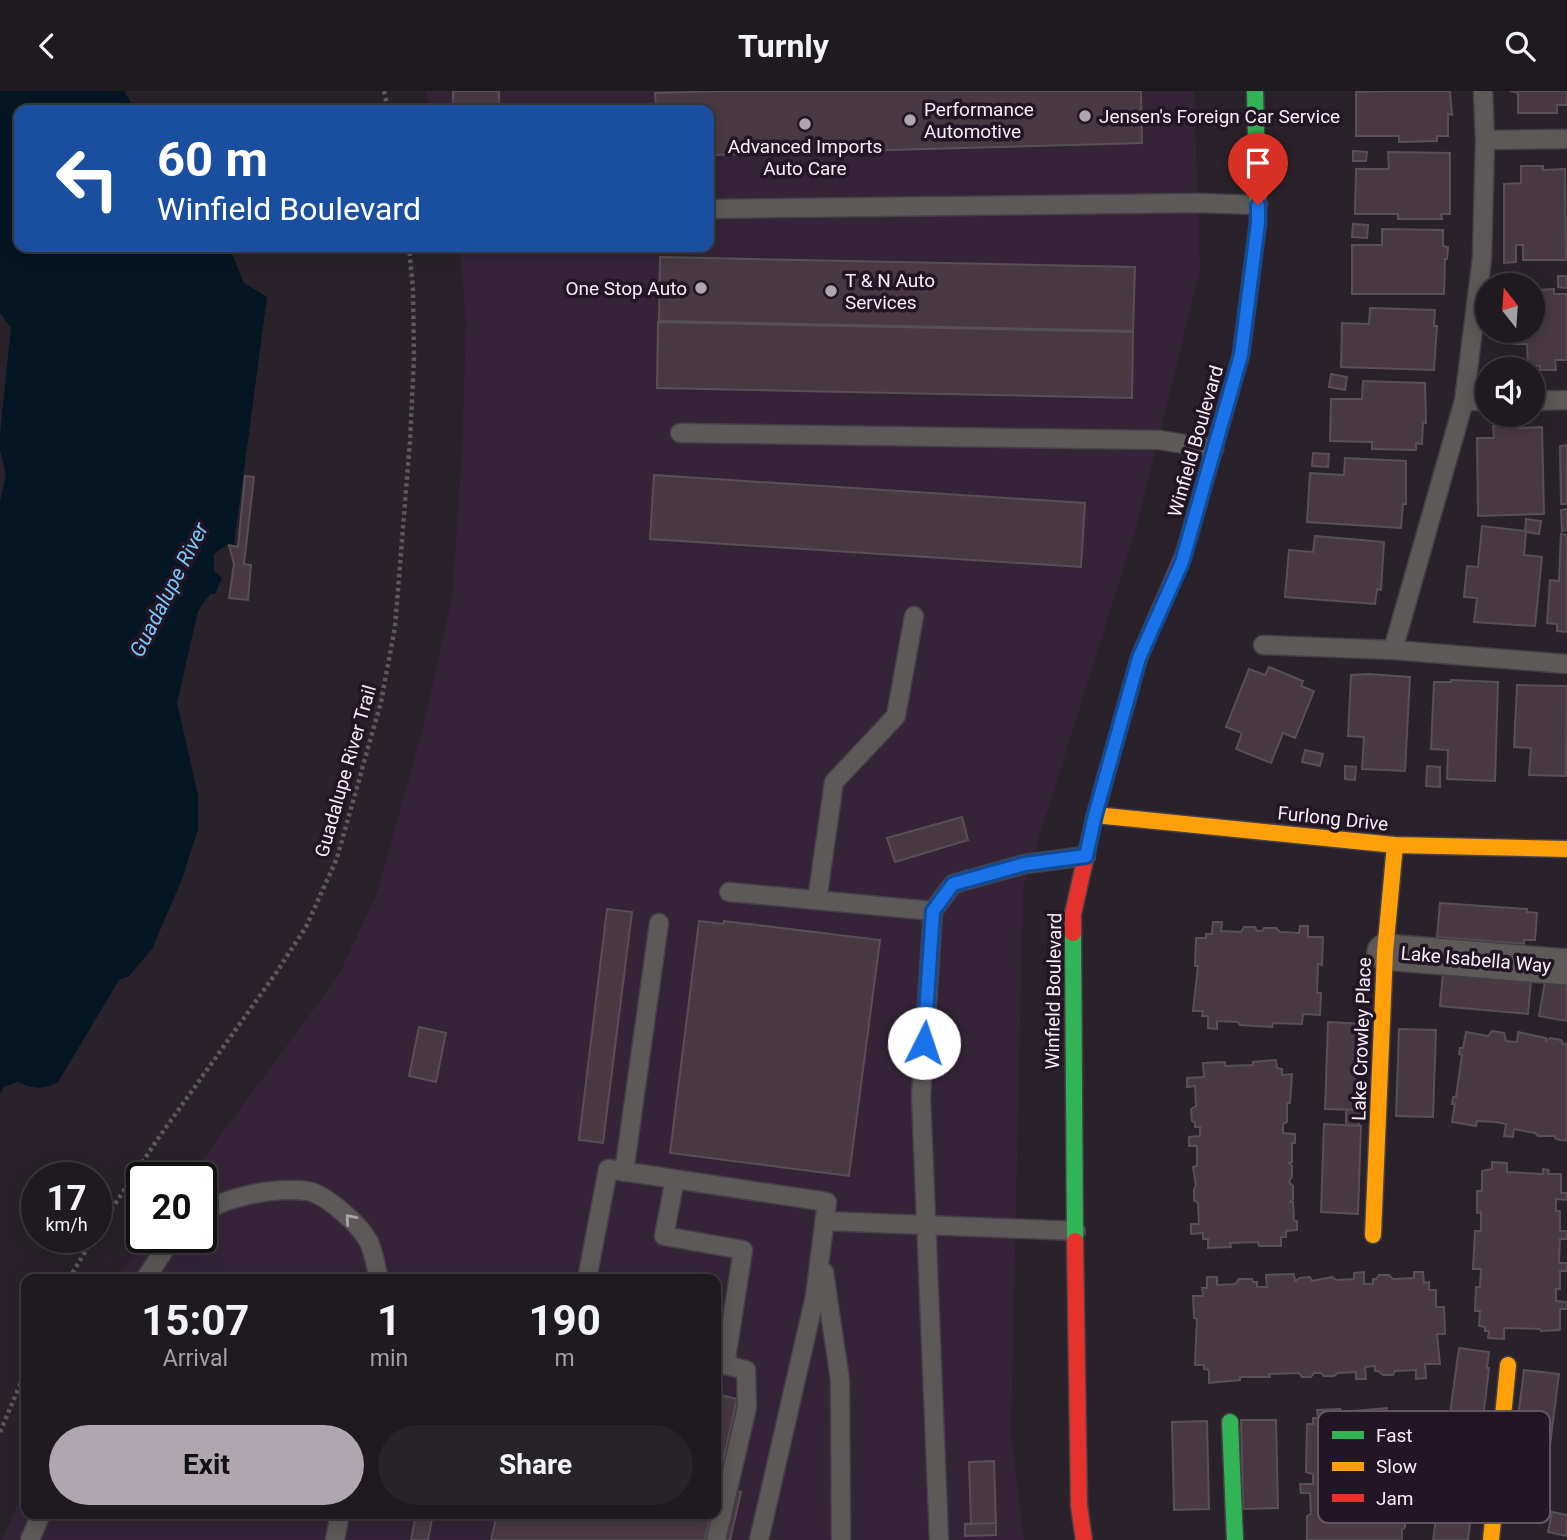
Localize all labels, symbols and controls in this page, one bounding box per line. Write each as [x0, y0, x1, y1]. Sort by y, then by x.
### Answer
icon: back [28, 27, 66, 65]
text: Turnly [738, 27, 829, 65]
icon: search [1501, 27, 1539, 65]
place label: Performance Automotive [924, 98, 1034, 143]
place label: Jensen's Foreign Car Service [1099, 105, 1340, 128]
marker: Jensen's Foreign Car Service [1077, 108, 1093, 124]
marker: Performance Automotive [902, 112, 918, 128]
marker: Advanced Imports Auto Care [797, 116, 813, 132]
text: 60 m [157, 131, 268, 188]
icon: left [42, 133, 133, 224]
pin [1228, 133, 1288, 205]
place label: Advanced Imports Auto Care [728, 135, 882, 180]
icon: arrive [1239, 144, 1277, 182]
text: Winfield Boulevard [157, 190, 421, 228]
place label: T & N Auto Services [845, 269, 935, 314]
north arrow [1475, 273, 1545, 343]
map controls [1475, 273, 1545, 427]
place label: One Stop Auto [565, 277, 687, 300]
marker: One Stop Auto [693, 280, 709, 296]
marker: T & N Auto Services [823, 283, 839, 299]
button: sound [1475, 357, 1545, 427]
street label: Winfield Boulevard [1163, 363, 1228, 520]
water label: Guadalupe River [125, 518, 214, 661]
street label: Guadalupe River Trail [310, 682, 381, 860]
street label: Furlong Drive [1276, 801, 1389, 836]
street label: Winfield Boulevard [1041, 912, 1066, 1070]
street label: Lake Isabella Way [1400, 941, 1552, 978]
street label: Lake Crowley Place [1347, 957, 1376, 1121]
position arrow [887, 1006, 961, 1080]
speed limit sign: 20 [126, 1162, 217, 1253]
text: 17 [46, 1178, 87, 1219]
text: km/h [45, 1214, 88, 1235]
one-way arrow [346, 1215, 358, 1228]
text: 15:07 [141, 1296, 249, 1345]
text: 1 [377, 1296, 401, 1345]
text: 190 [528, 1296, 601, 1345]
text: Arrival [163, 1345, 228, 1372]
text: min [370, 1345, 408, 1372]
text: m [555, 1345, 575, 1372]
legend [1318, 1411, 1550, 1523]
text: Fast [1376, 1424, 1413, 1447]
button: Exit [49, 1425, 364, 1505]
button: Share [378, 1425, 693, 1505]
text: Slow [1376, 1455, 1417, 1478]
text: Jam [1376, 1487, 1413, 1510]

